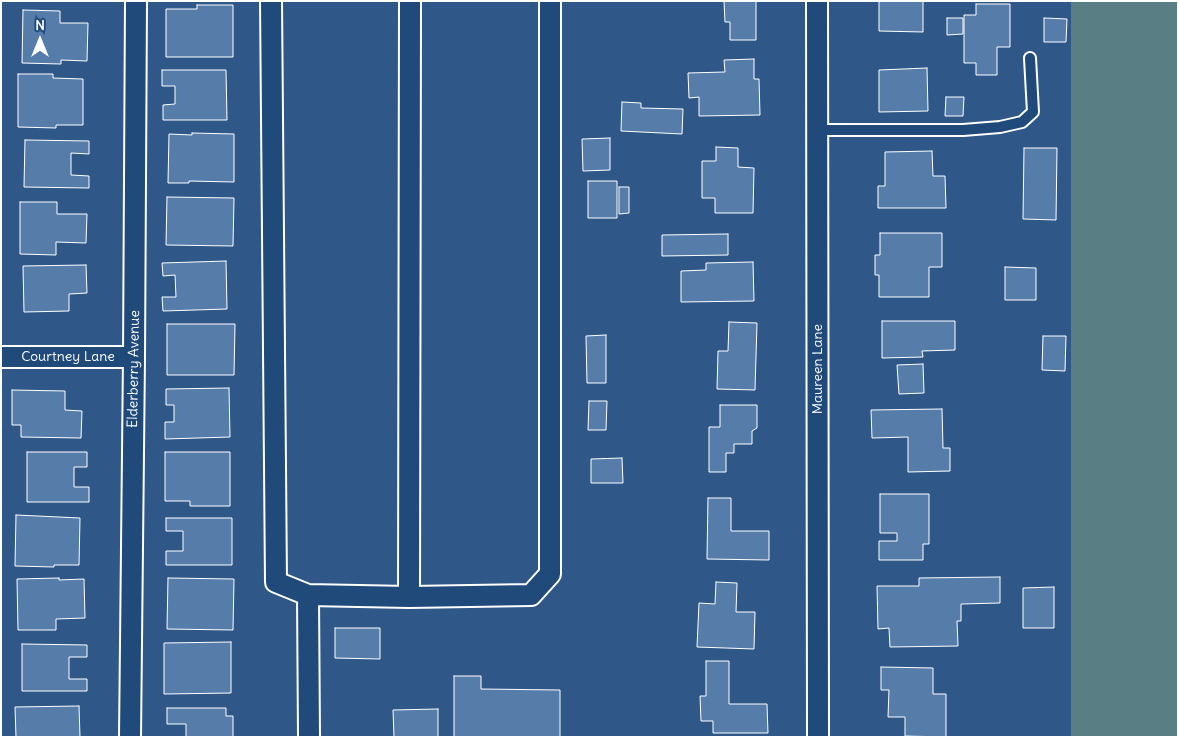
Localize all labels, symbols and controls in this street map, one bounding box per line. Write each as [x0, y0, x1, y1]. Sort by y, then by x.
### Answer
north arrow [15, 15, 65, 65]
text: N [35, 16, 45, 34]
street label: Elderberry Avenue [125, 310, 143, 428]
street label: Maureen Lane [810, 324, 826, 414]
street label: Courtney Lane [21, 349, 115, 365]

